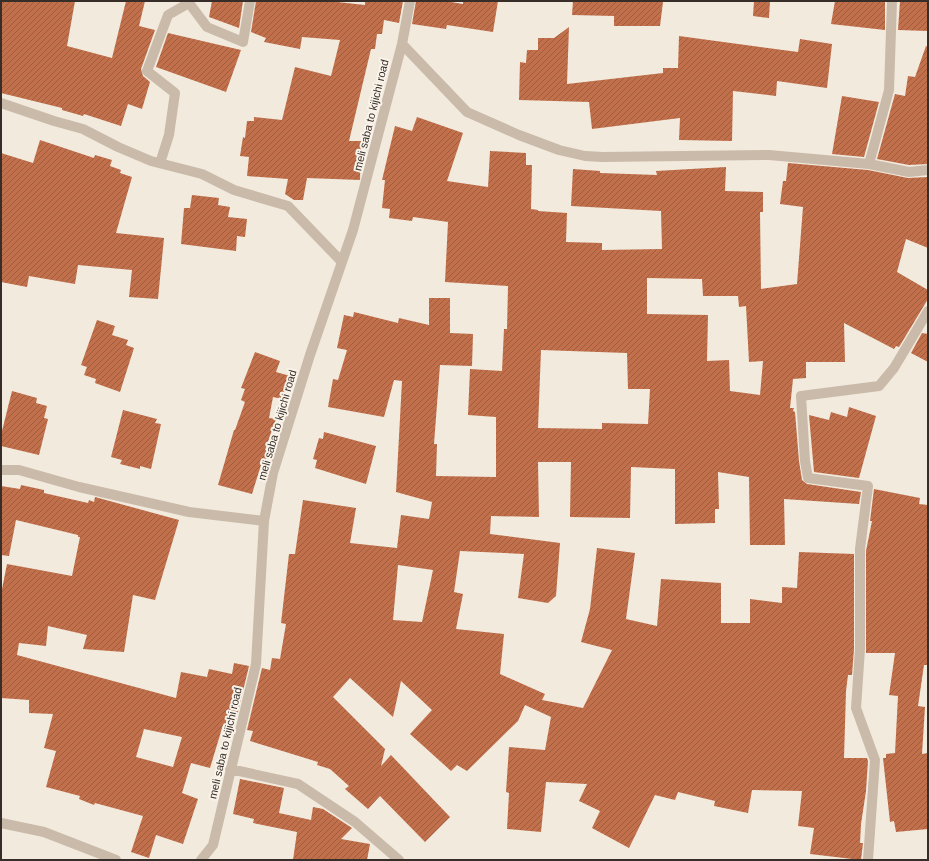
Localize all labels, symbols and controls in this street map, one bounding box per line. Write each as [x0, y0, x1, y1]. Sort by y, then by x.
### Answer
street label: meli saba to kijichi road [351, 58, 391, 172]
street label: meli saba to kijichi road [255, 368, 299, 482]
street label: meli saba to kijichi road [206, 686, 244, 800]

